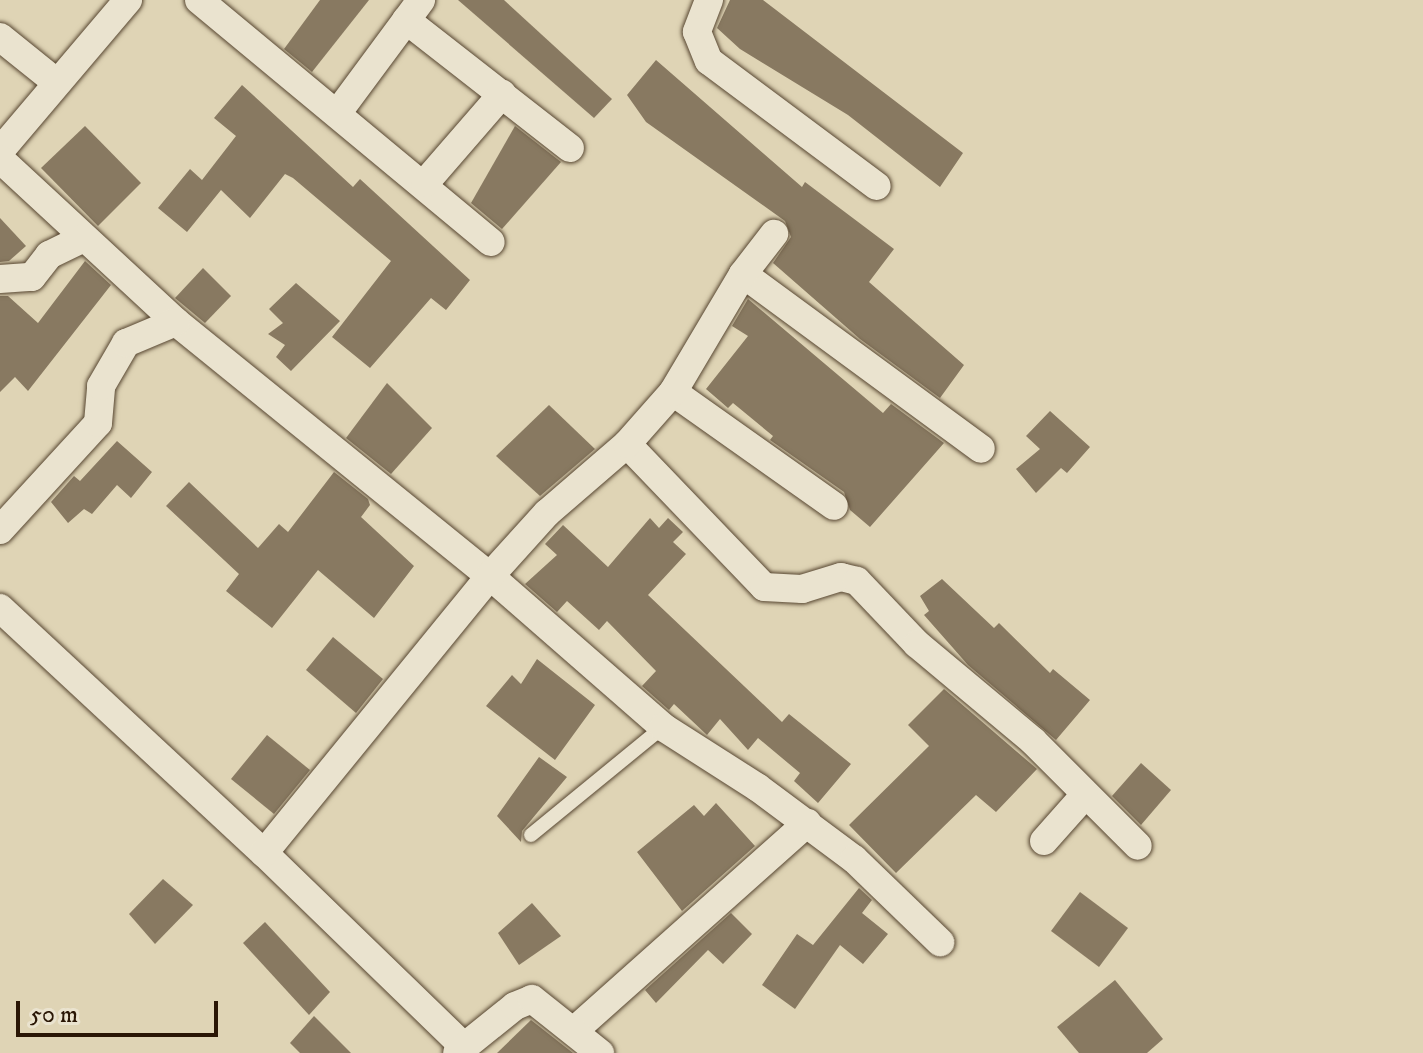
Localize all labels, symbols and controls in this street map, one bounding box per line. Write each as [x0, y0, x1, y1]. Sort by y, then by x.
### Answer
scale bar [20, 985, 222, 1035]
text: 50 m [30, 1000, 78, 1030]

